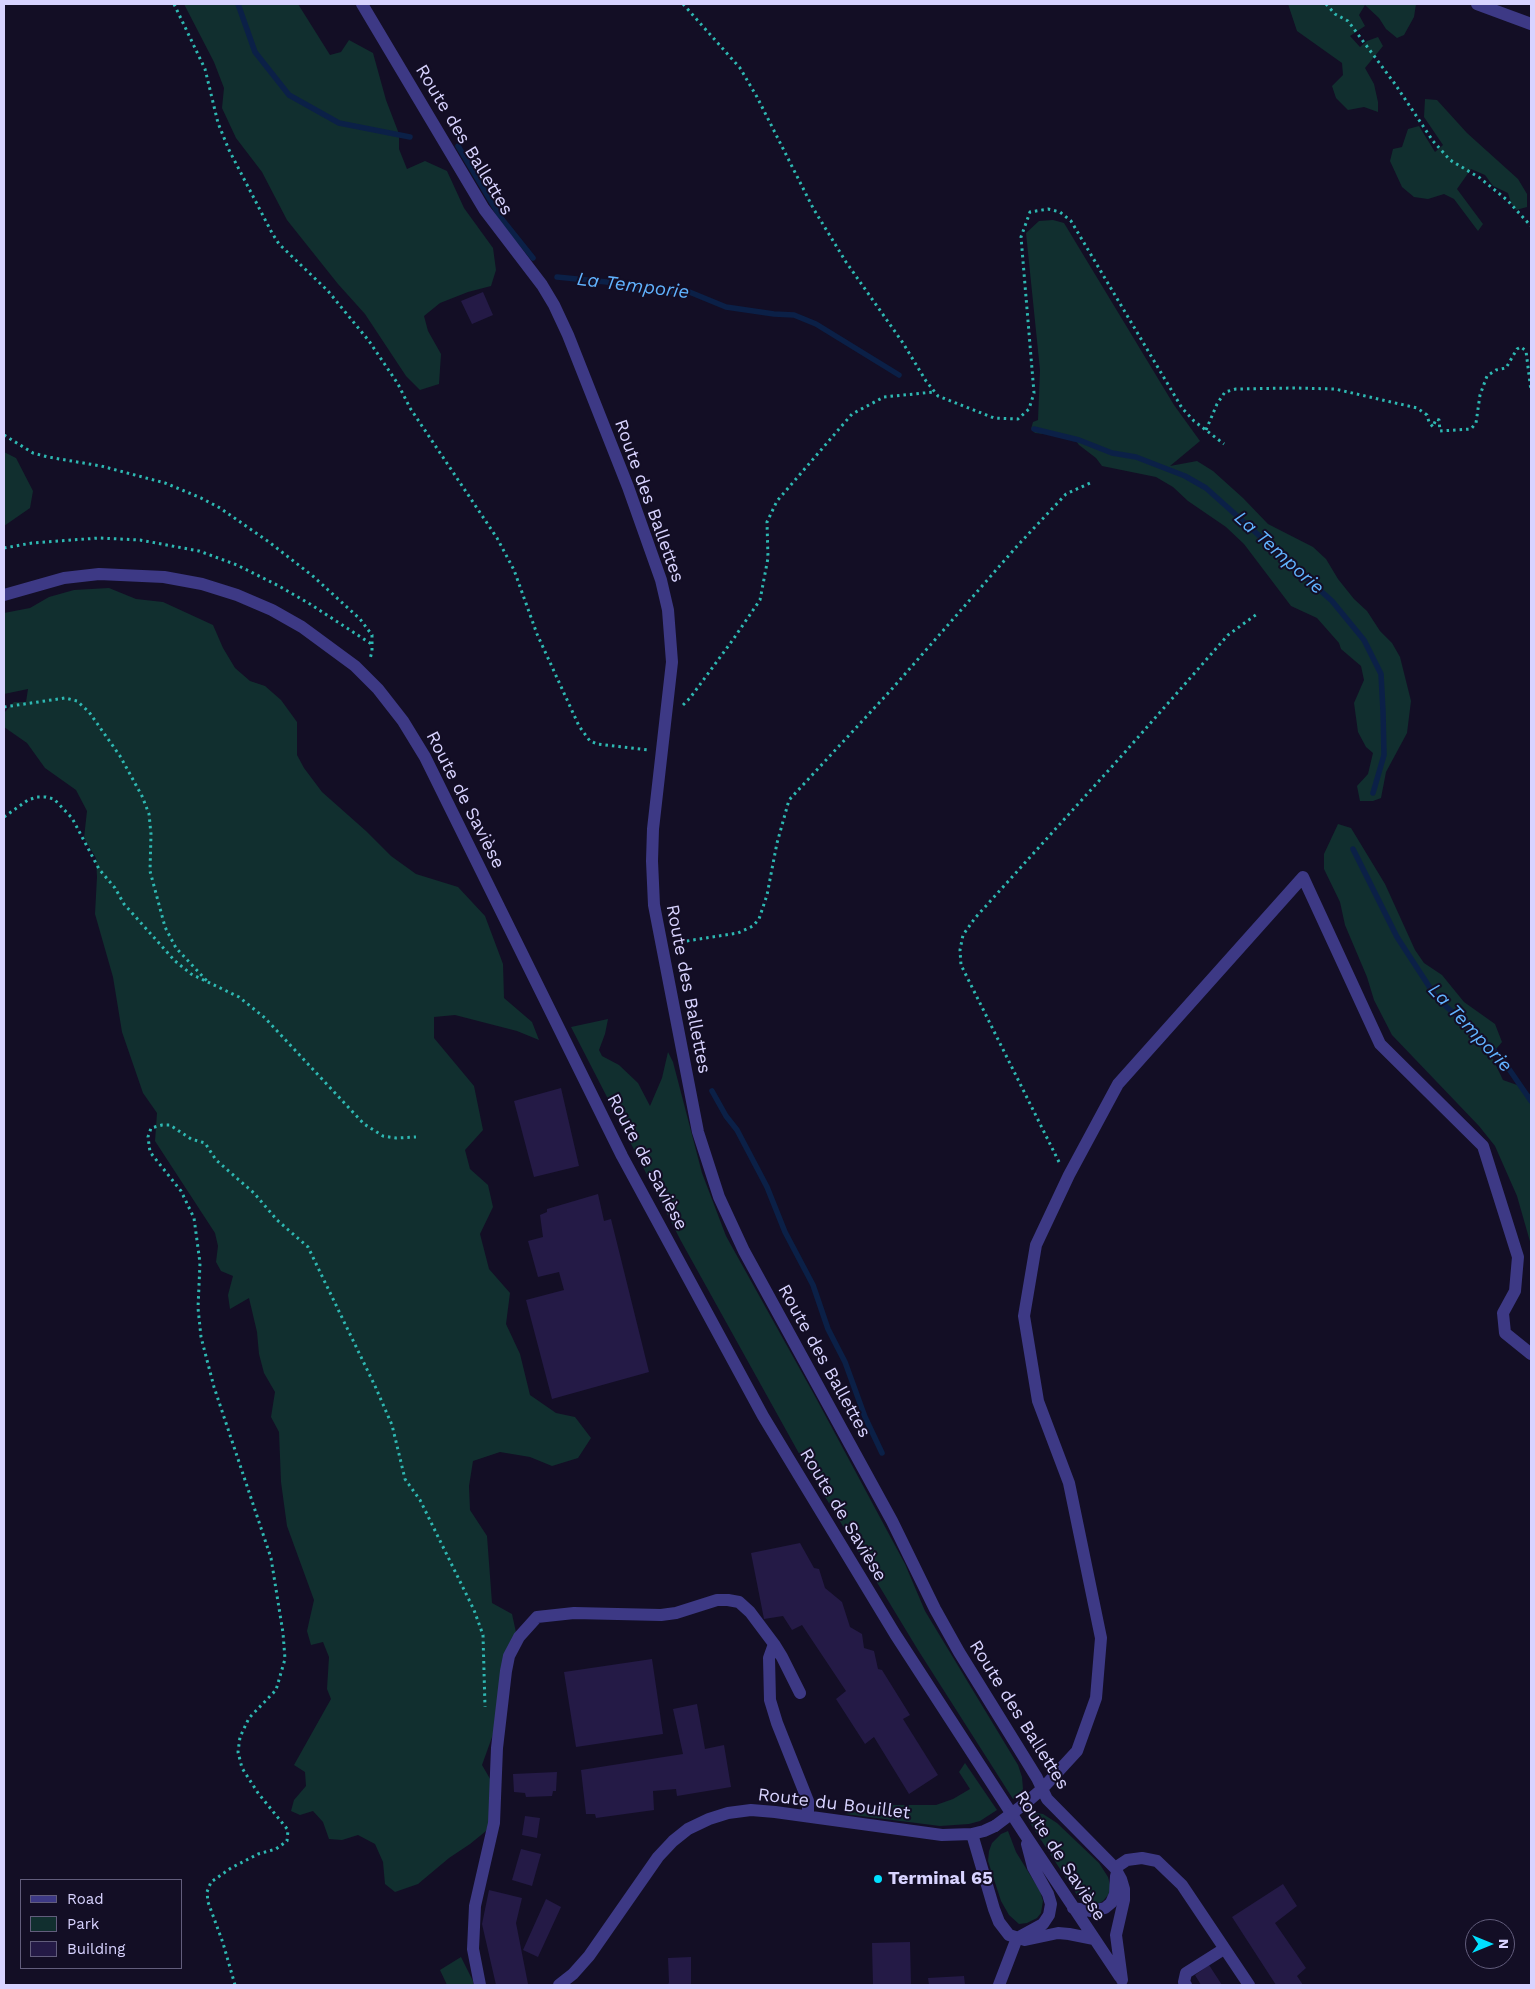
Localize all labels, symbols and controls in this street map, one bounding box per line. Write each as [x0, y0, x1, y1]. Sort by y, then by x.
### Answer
street label: Route des Ballettes [410, 61, 518, 219]
water label: La Temporie [575, 268, 691, 304]
street label: Route des Ballettes [609, 417, 689, 585]
water label: La Temporie [1229, 507, 1329, 599]
street label: Route de Savièse [421, 728, 509, 872]
street label: Route des Ballettes [661, 903, 715, 1075]
water label: La Temporie [1423, 979, 1517, 1077]
street label: Route de Savièse [602, 1090, 692, 1234]
street label: Route des Ballettes [773, 1281, 875, 1441]
street label: Route de Savièse [795, 1445, 891, 1585]
street label: Route des Ballettes [964, 1636, 1074, 1794]
street label: Route du Bouillet [757, 1784, 911, 1824]
street label: Route de Savièse [1010, 1787, 1110, 1925]
place label: Terminal 65 [888, 1868, 993, 1890]
marker: Terminal 65 [872, 1873, 884, 1885]
legend [20, 1879, 182, 1969]
text: Road [67, 1890, 104, 1908]
text: Park [67, 1915, 99, 1933]
north arrow [1465, 1919, 1515, 1969]
text: N [1496, 1939, 1512, 1949]
text: Building [67, 1940, 125, 1958]

